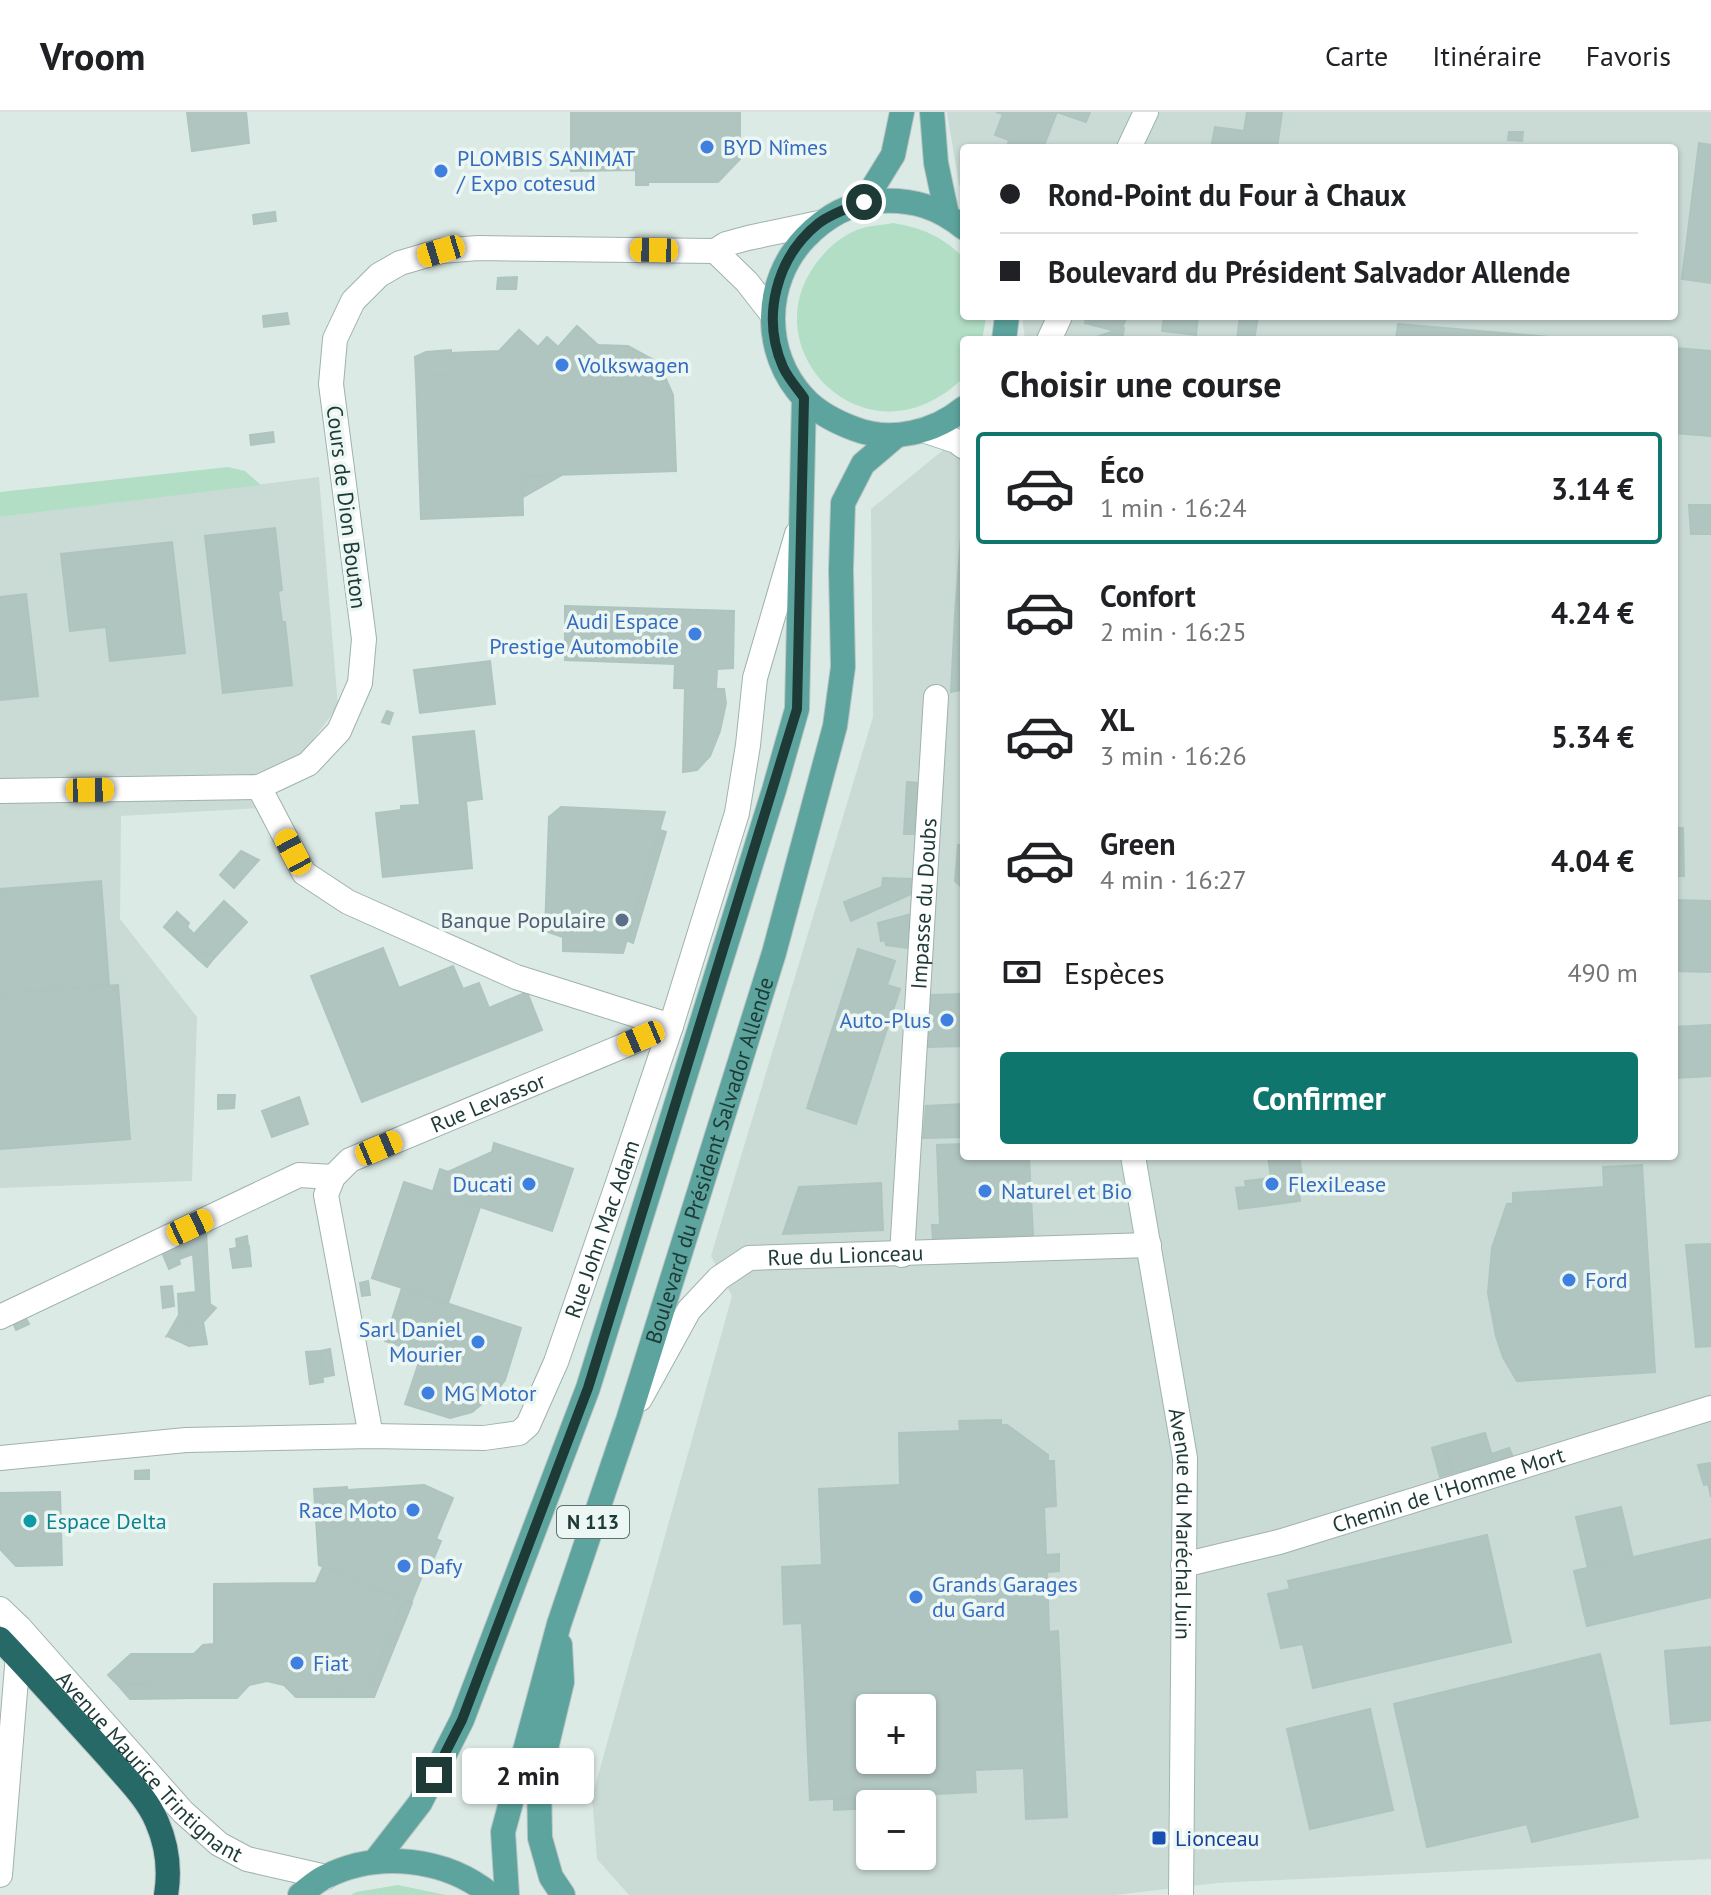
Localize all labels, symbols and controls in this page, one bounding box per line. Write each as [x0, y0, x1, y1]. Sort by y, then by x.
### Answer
text: Vroom [40, 31, 145, 80]
text: Carte [1325, 37, 1388, 74]
text: Itinéraire [1432, 37, 1542, 74]
text: Favoris [1586, 37, 1671, 74]
place label: BYD Nîmes [723, 133, 827, 161]
marker: BYD Nîmes [698, 138, 716, 156]
place label: PLOMBIS SANIMAT / Expo cotesud [456, 144, 635, 197]
marker: PLOMBIS SANIMAT / Expo cotesud [432, 162, 450, 180]
text: Rond-Point du Four à Chaux [1048, 175, 1406, 214]
route start [846, 184, 882, 220]
car [415, 233, 467, 269]
car [630, 238, 678, 262]
text: Boulevard du Président Salvador Allende [1048, 252, 1570, 291]
place label: Volkswagen [577, 351, 689, 379]
marker: Volkswagen [553, 356, 571, 374]
text: Choisir une course [1000, 360, 1282, 407]
street label: Cours de Dion Bouton [321, 404, 373, 610]
icon: car [1004, 452, 1076, 524]
text: Éco [1100, 452, 1144, 491]
text: 3.14 € [1551, 469, 1634, 508]
text: 1 min · 16:24 [1100, 491, 1247, 524]
icon: car [1004, 576, 1076, 648]
text: Confort [1100, 576, 1196, 615]
text: 4.24 € [1551, 593, 1634, 632]
place label: Audi Espace Prestige Automobile [489, 607, 679, 660]
text: 2 min · 16:25 [1100, 615, 1247, 648]
marker: Audi Espace Prestige Automobile [686, 625, 704, 643]
icon: car [1004, 700, 1076, 772]
text: XL [1100, 700, 1134, 739]
text: 5.34 € [1551, 717, 1634, 756]
text: 3 min · 16:26 [1100, 739, 1247, 772]
car [66, 778, 114, 802]
street label: Impasse du Doubs [904, 817, 943, 990]
icon: car [1004, 824, 1076, 896]
text: Green [1100, 824, 1175, 863]
car [271, 825, 315, 879]
text: 4.04 € [1551, 841, 1634, 880]
text: 4 min · 16:27 [1100, 863, 1247, 896]
place label: Banque Populaire [441, 906, 606, 934]
marker: Banque Populaire [613, 911, 631, 929]
icon: cash [1000, 950, 1044, 994]
text: Espèces [1064, 953, 1165, 992]
text: 490 m [1567, 956, 1638, 989]
street label: Boulevard du Président Salvador Allende [639, 973, 780, 1347]
place label: Auto-Plus [840, 1006, 931, 1034]
marker: Auto-Plus [938, 1011, 956, 1029]
car [614, 1018, 668, 1058]
button: Confirmer [1000, 1052, 1638, 1144]
street label: Rue Levassor [426, 1066, 550, 1139]
car [352, 1128, 406, 1168]
street label: Rue John Mac Adam [558, 1136, 645, 1322]
place label: Ducati [453, 1170, 513, 1198]
place label: FlexiLease [1288, 1170, 1386, 1198]
marker: Ducati [520, 1175, 538, 1193]
marker: FlexiLease [1263, 1175, 1281, 1193]
place label: Naturel et Bio [1001, 1177, 1132, 1205]
marker: Naturel et Bio [976, 1182, 994, 1200]
car [163, 1206, 217, 1248]
street label: Rue du Lionceau [767, 1238, 924, 1271]
place label: Ford [1585, 1266, 1627, 1294]
marker: Ford [1560, 1271, 1578, 1289]
place label: Sarl Daniel Mourier [359, 1315, 463, 1368]
marker: Sarl Daniel Mourier [469, 1333, 487, 1351]
place label: MG Motor [444, 1379, 537, 1407]
marker: MG Motor [419, 1384, 437, 1402]
street label: Avenue du Maréchal Juin [1163, 1406, 1199, 1640]
street label: Chemin de l'Homme Mort [1329, 1440, 1568, 1539]
place label: Race Moto [299, 1496, 397, 1524]
marker: Race Moto [404, 1501, 422, 1519]
road number: N 113 [557, 1506, 629, 1538]
place label: Espace Delta [46, 1507, 167, 1535]
marker: Espace Delta [21, 1512, 39, 1530]
place label: Dafy [420, 1552, 463, 1580]
marker: Dafy [395, 1557, 413, 1575]
place label: Grands Garages du Gard [932, 1570, 1078, 1623]
marker: Grands Garages du Gard [907, 1588, 925, 1606]
place label: Fiat [313, 1649, 349, 1677]
marker: Fiat [288, 1654, 306, 1672]
street label: Avenue Maurice Trintignant [51, 1665, 248, 1868]
map controls [856, 1694, 936, 1870]
button: + [856, 1694, 936, 1774]
callout: 2 min [462, 1747, 594, 1803]
route end [416, 1757, 452, 1793]
text: 2 min [496, 1759, 560, 1792]
button: − [856, 1790, 936, 1870]
place label: Lionceau [1175, 1824, 1259, 1852]
marker: Lionceau [1150, 1829, 1168, 1847]

